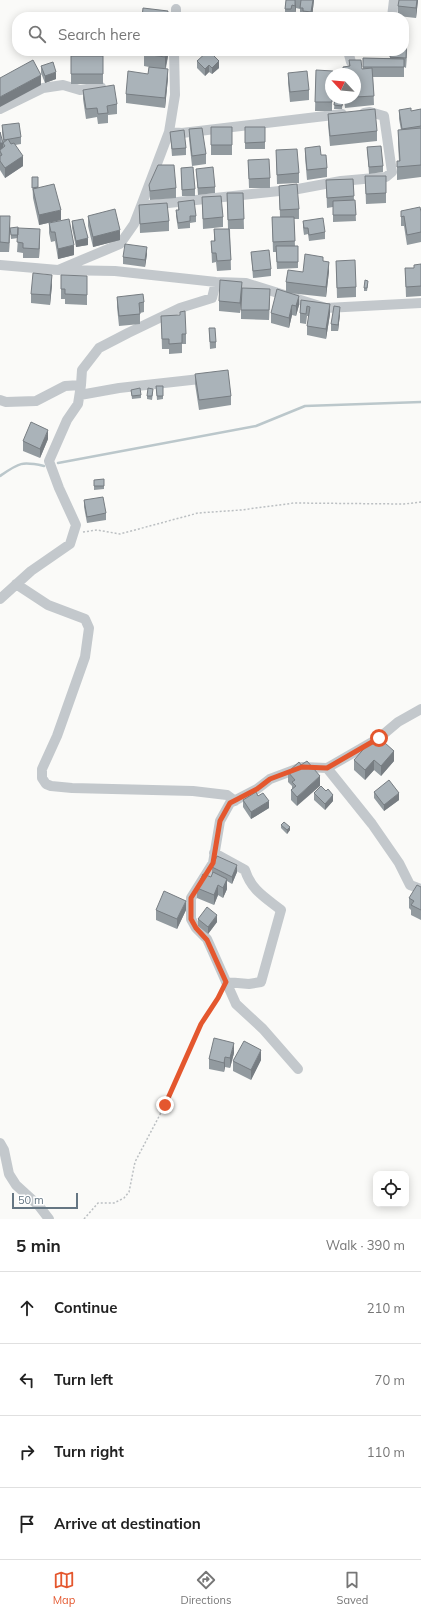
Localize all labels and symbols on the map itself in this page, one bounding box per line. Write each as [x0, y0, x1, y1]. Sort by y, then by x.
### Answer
north arrow [325, 68, 361, 104]
route start [370, 729, 388, 747]
route end [156, 1096, 174, 1114]
scale bar [12, 1191, 78, 1210]

